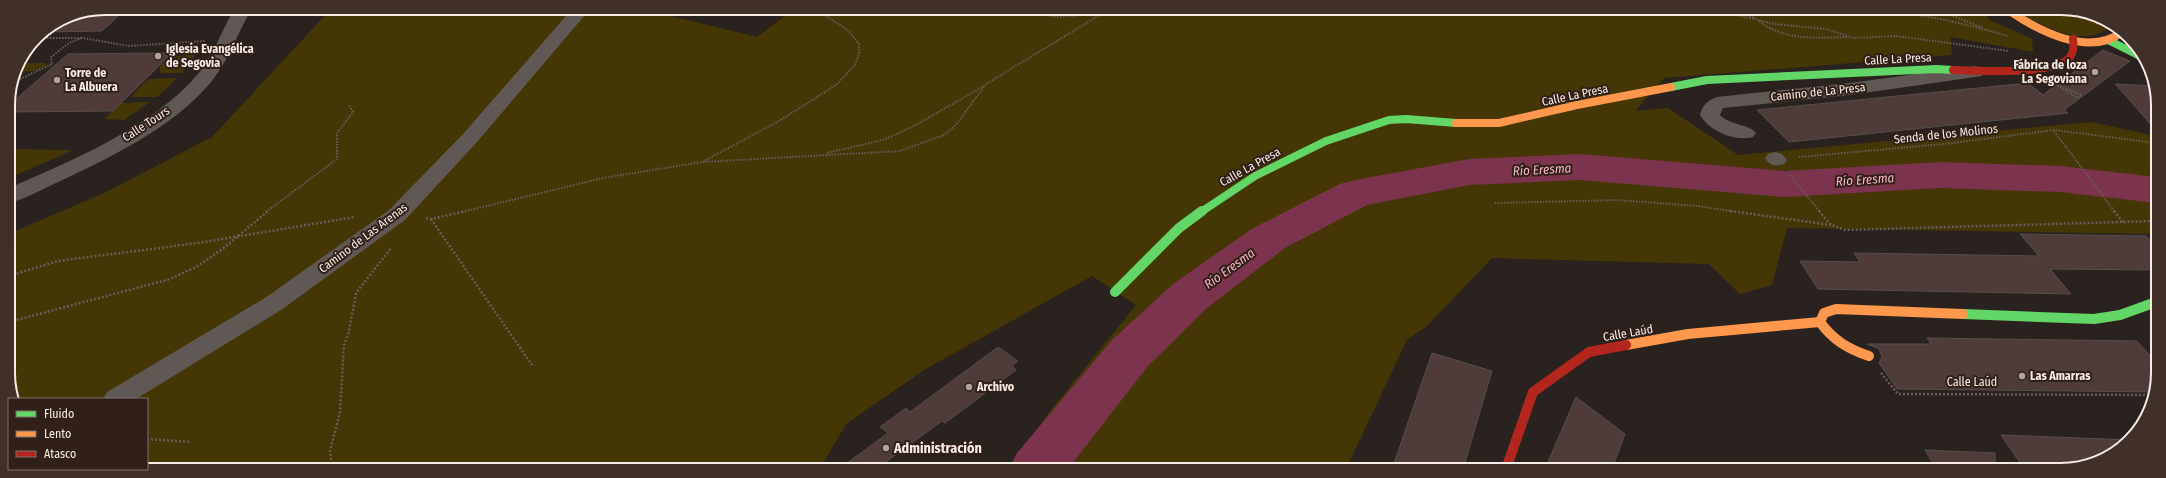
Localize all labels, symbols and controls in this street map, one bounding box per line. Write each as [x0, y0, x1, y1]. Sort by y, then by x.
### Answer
place label: Iglesia Evangélica de Segovia [166, 42, 254, 70]
street label: Calle La Presa [1864, 50, 1932, 68]
marker: Iglesia Evangélica de Segovia [153, 51, 163, 61]
place label: Fábrica de loza La Segoviana [2013, 58, 2087, 86]
place label: Torre de La Albuera [65, 66, 118, 94]
marker: Fábrica de loza La Segoviana [2090, 67, 2100, 77]
marker: Torre de La Albuera [52, 75, 62, 85]
street label: Camino de La Presa [1770, 80, 1866, 104]
street label: Calle La Presa [1541, 81, 1610, 109]
street label: Calle Tours [120, 104, 172, 144]
street label: Senda de los Molinos [1893, 122, 1999, 146]
street label: Calle La Presa [1217, 144, 1283, 189]
water label: Río Eresma [1512, 160, 1572, 179]
water label: Río Eresma [1835, 170, 1895, 189]
street label: Camino de Las Arenas [316, 200, 410, 276]
water label: Río Eresma [1201, 245, 1258, 292]
street label: Calle Laúd [1602, 322, 1654, 344]
place label: Las Amarras [2030, 369, 2091, 383]
marker: Las Amarras [2017, 371, 2027, 381]
street label: Calle Laúd [1947, 375, 1997, 389]
place label: Archivo [976, 380, 1015, 394]
marker: Archivo [964, 382, 974, 392]
legend [8, 398, 148, 470]
text: Fluido [44, 407, 74, 421]
text: Lento [44, 427, 71, 441]
place label: Administración [893, 440, 982, 457]
marker: Administración [881, 443, 891, 453]
text: Atasco [44, 447, 76, 461]

